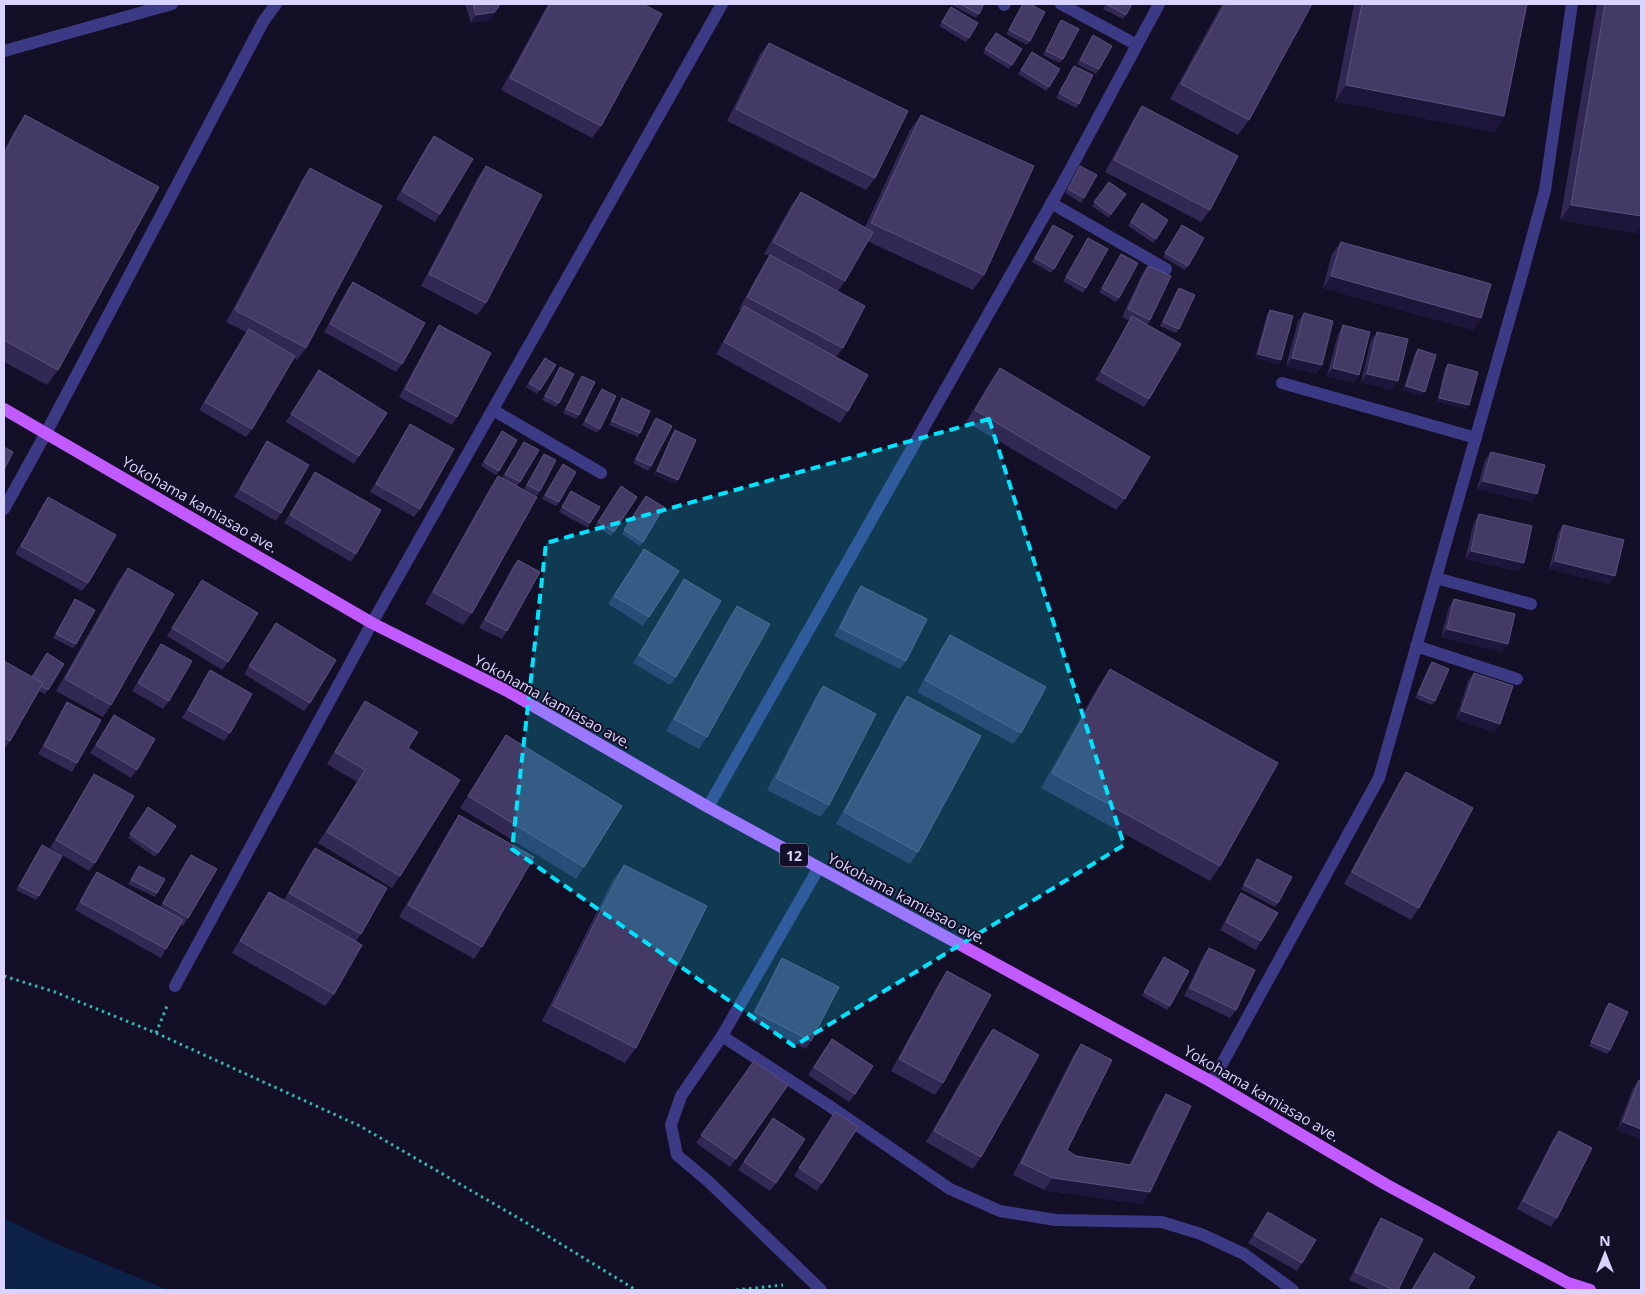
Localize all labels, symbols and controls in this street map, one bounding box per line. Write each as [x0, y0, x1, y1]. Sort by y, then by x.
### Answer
street label: Yokohama kamiasao ave. [118, 451, 282, 557]
street label: Yokohama kamiasao ave. [471, 649, 635, 753]
road number: 12 [780, 844, 808, 866]
street label: Yokohama kamiasao ave. [824, 848, 990, 948]
street label: Yokohama kamiasao ave. [1180, 1040, 1344, 1146]
north arrow [1580, 1229, 1630, 1279]
text: N [1599, 1231, 1611, 1250]

